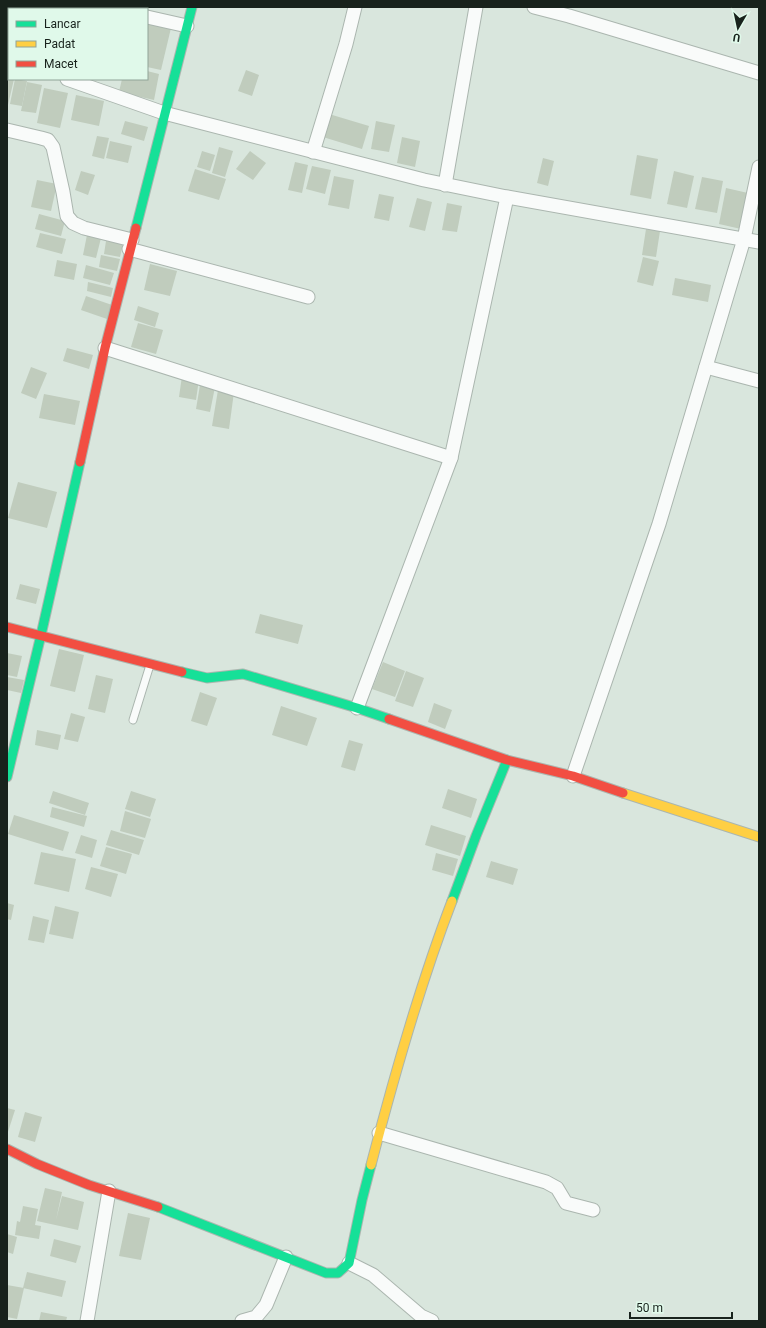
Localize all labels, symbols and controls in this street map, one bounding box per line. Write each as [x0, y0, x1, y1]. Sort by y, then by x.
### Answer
legend [8, 8, 148, 80]
north arrow [718, 8, 758, 48]
text: Lancar [44, 17, 81, 31]
text: U [732, 30, 741, 44]
text: Padat [44, 37, 75, 51]
text: Macet [44, 57, 78, 71]
scale bar [630, 1294, 732, 1320]
text: 50 m [636, 1301, 663, 1315]

